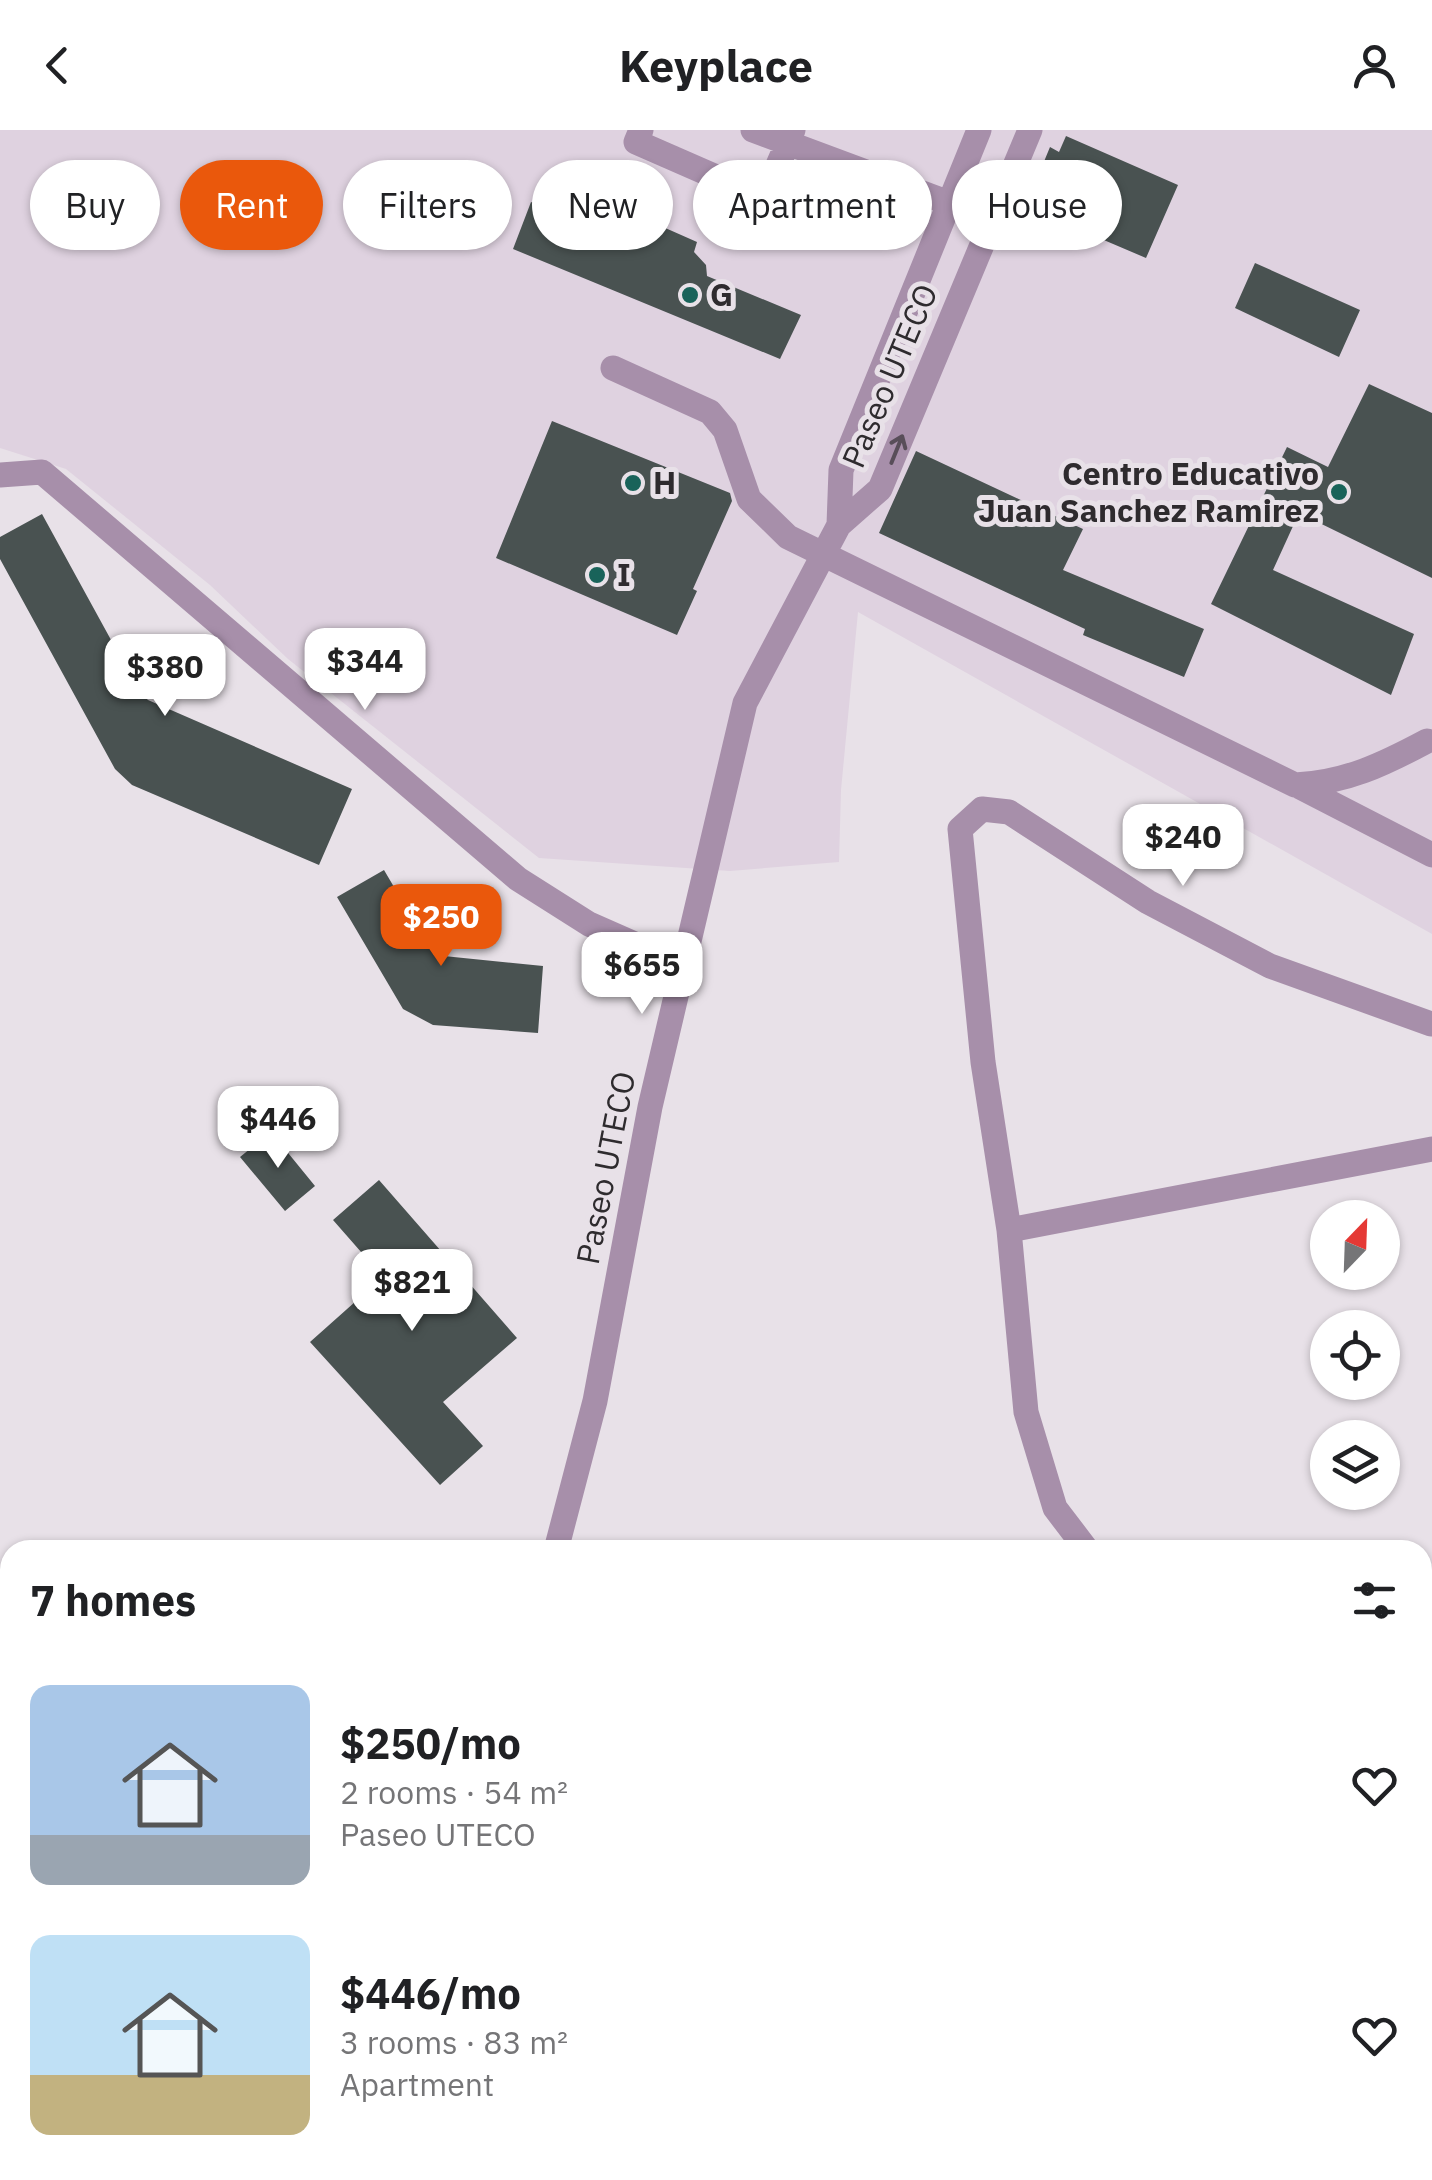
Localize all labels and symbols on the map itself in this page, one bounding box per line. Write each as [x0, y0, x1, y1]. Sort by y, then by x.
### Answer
place label: G [710, 273, 733, 315]
street label: Paseo UTECO [832, 277, 947, 474]
marker: G [679, 284, 701, 306]
one-way arrow [889, 435, 907, 465]
place label: Centro Educativo Juan Sanchez Ramirez [978, 452, 1319, 531]
place label: H [653, 461, 676, 503]
marker: H [622, 472, 644, 494]
marker: Centro Educativo Juan Sanchez Ramirez [1328, 481, 1350, 503]
place label: I [617, 553, 631, 595]
marker: I [586, 564, 608, 586]
pin: $344 [306, 628, 424, 713]
pin: $380 [106, 634, 224, 719]
pin: $240 [1124, 804, 1242, 889]
pin: $250 [382, 884, 500, 969]
pin: $655 [583, 932, 701, 1017]
street label: Paseo UTECO [566, 1068, 644, 1268]
pin: $446 [219, 1086, 337, 1171]
north arrow [1310, 1200, 1400, 1290]
pin: $821 [353, 1249, 471, 1334]

